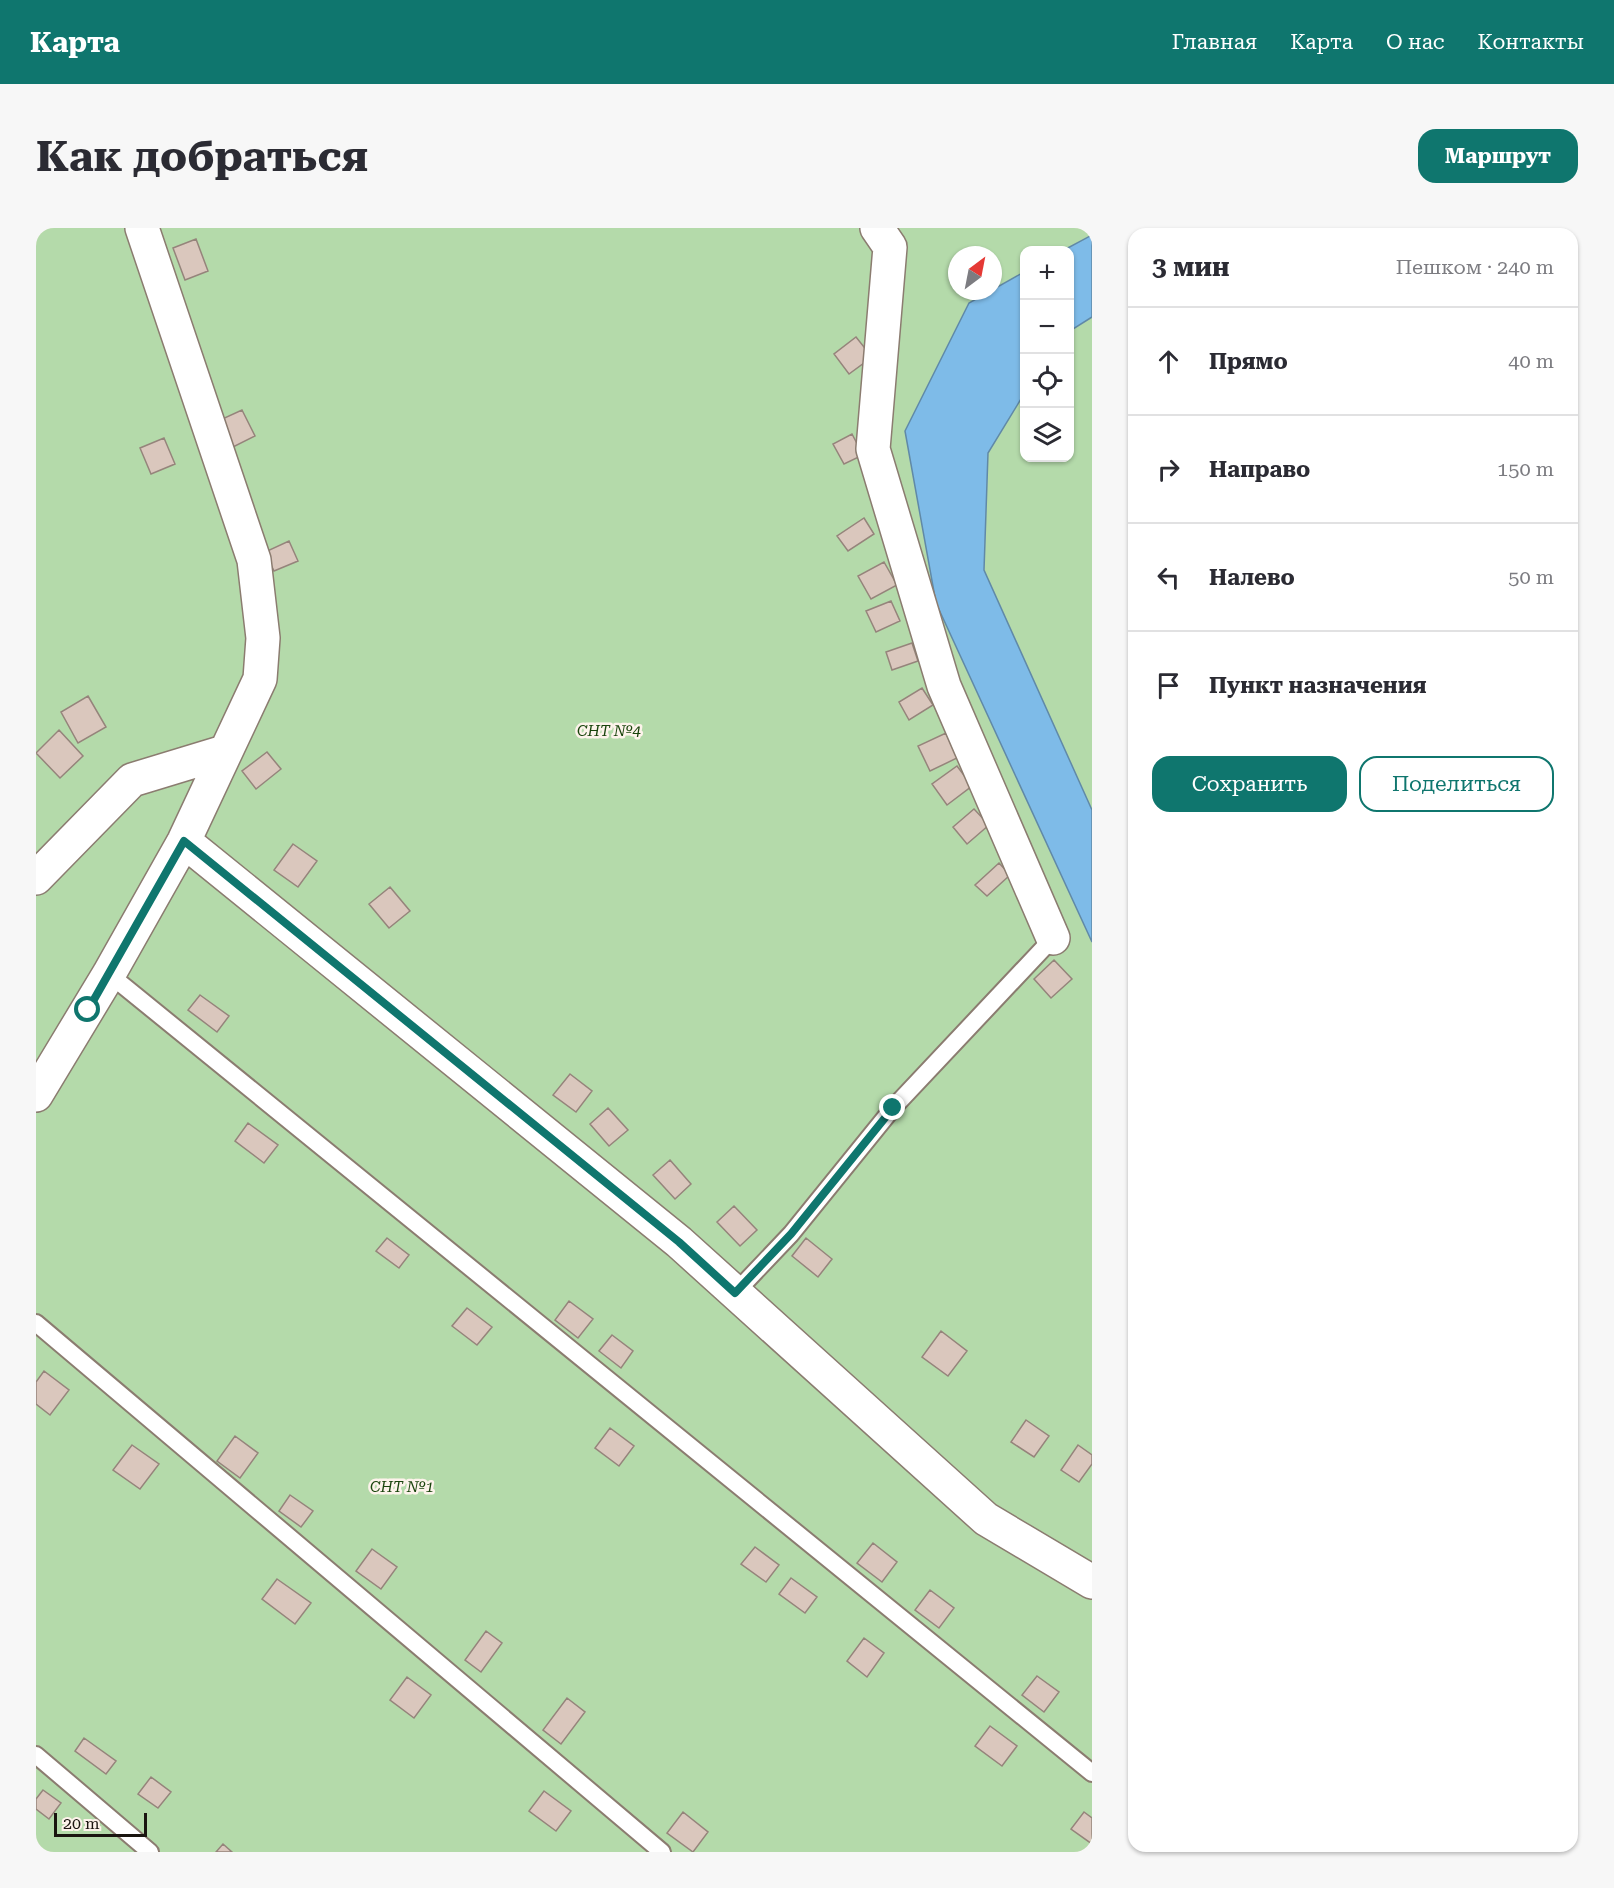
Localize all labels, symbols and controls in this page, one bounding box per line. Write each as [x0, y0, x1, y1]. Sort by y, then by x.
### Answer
text: Карта [30, 26, 120, 59]
text: Главная [1172, 30, 1257, 54]
text: Карта [1290, 30, 1353, 54]
text: О нас [1386, 30, 1445, 54]
text: Контакты [1478, 30, 1584, 54]
button: Маршрут [1418, 129, 1578, 183]
text: Как добраться [36, 132, 368, 181]
north arrow [948, 246, 1002, 300]
map controls [1020, 246, 1074, 462]
button: + [1020, 246, 1074, 300]
text: 3 мин [1152, 252, 1230, 282]
text: Пешком · 240 m [1396, 255, 1554, 279]
button: − [1020, 300, 1074, 354]
icon: ahead [1152, 345, 1185, 378]
text: Прямо [1209, 349, 1288, 374]
text: 40 m [1508, 349, 1554, 373]
button: locate [1020, 354, 1074, 408]
button: layers [1020, 408, 1074, 462]
icon: right [1152, 453, 1185, 486]
text: Направо [1209, 457, 1310, 482]
text: 150 m [1497, 457, 1554, 481]
icon: left [1152, 561, 1185, 594]
text: Налево [1209, 565, 1295, 590]
text: 50 m [1508, 565, 1554, 589]
icon: arrive [1152, 669, 1185, 702]
text: Пункт назначения [1209, 673, 1427, 698]
park label: СНТ №4 [577, 722, 642, 740]
button: Сохранить [1152, 756, 1347, 812]
button: Поделиться [1359, 756, 1554, 812]
route start [74, 996, 100, 1022]
route end [879, 1094, 905, 1120]
park label: СНТ №1 [370, 1478, 434, 1496]
scale bar [54, 1810, 147, 1838]
text: 20 m [63, 1814, 100, 1833]

